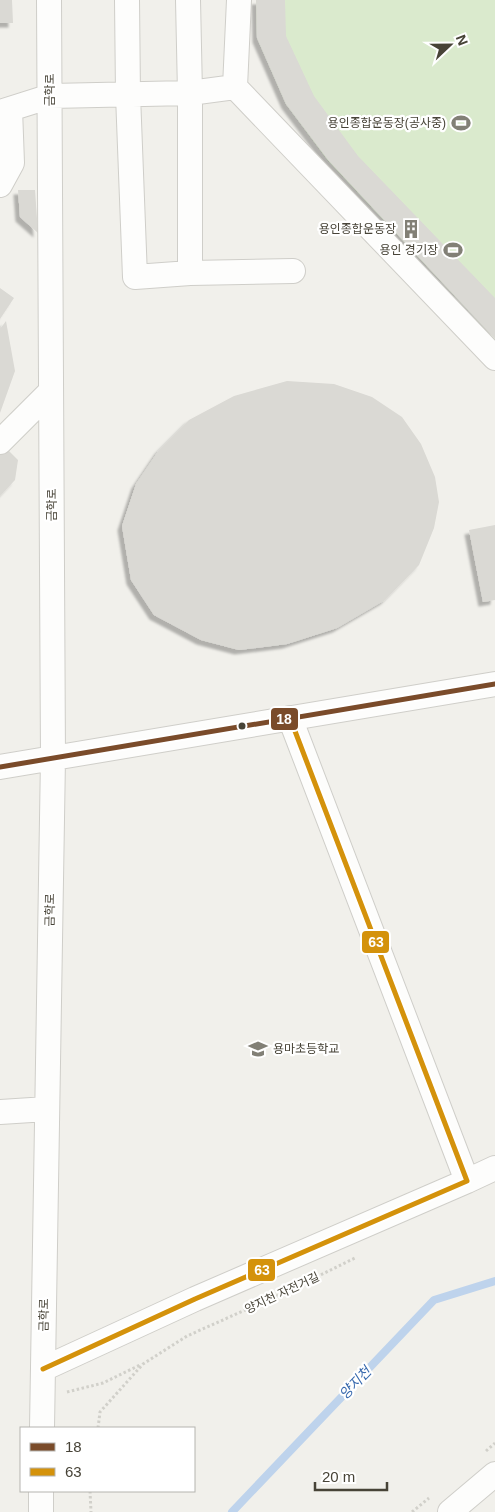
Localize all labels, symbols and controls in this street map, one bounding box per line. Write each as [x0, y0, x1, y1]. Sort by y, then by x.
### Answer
north arrow [425, 20, 475, 70]
text: N [453, 32, 471, 48]
street label: 금학로 [43, 73, 57, 107]
sports icon: 용인종합운동장(공사중) [450, 112, 472, 134]
place label: 용인종합운동장(공사중) [328, 116, 446, 130]
building icon: 용인종합운동장 [400, 218, 422, 240]
place label: 용인종합운동장 [319, 222, 396, 236]
sports icon: 용인 경기장 [442, 239, 464, 261]
place label: 용인 경기장 [379, 243, 438, 257]
street label: 금학로 [45, 488, 59, 522]
line badge: 18 [270, 707, 299, 731]
text: 18 [276, 711, 292, 727]
unlabelled marker [237, 721, 247, 731]
street label: 금학로 [43, 893, 57, 927]
line badge: 63 [361, 930, 390, 954]
text: 63 [368, 934, 384, 950]
school or university icon: 용마초등학교 [247, 1038, 269, 1060]
place label: 용마초등학교 [273, 1042, 339, 1056]
line badge: 63 [247, 1258, 276, 1282]
text: 63 [254, 1262, 270, 1278]
street label: 양지천 자전거길 [243, 1270, 321, 1316]
street label: 금학로 [37, 1298, 51, 1332]
water label: 양지천 [336, 1363, 375, 1402]
legend [20, 1427, 195, 1492]
text: 18 [65, 1438, 82, 1455]
scale bar [315, 1460, 388, 1492]
text: 63 [65, 1463, 82, 1480]
text: 20 m [322, 1468, 355, 1485]

